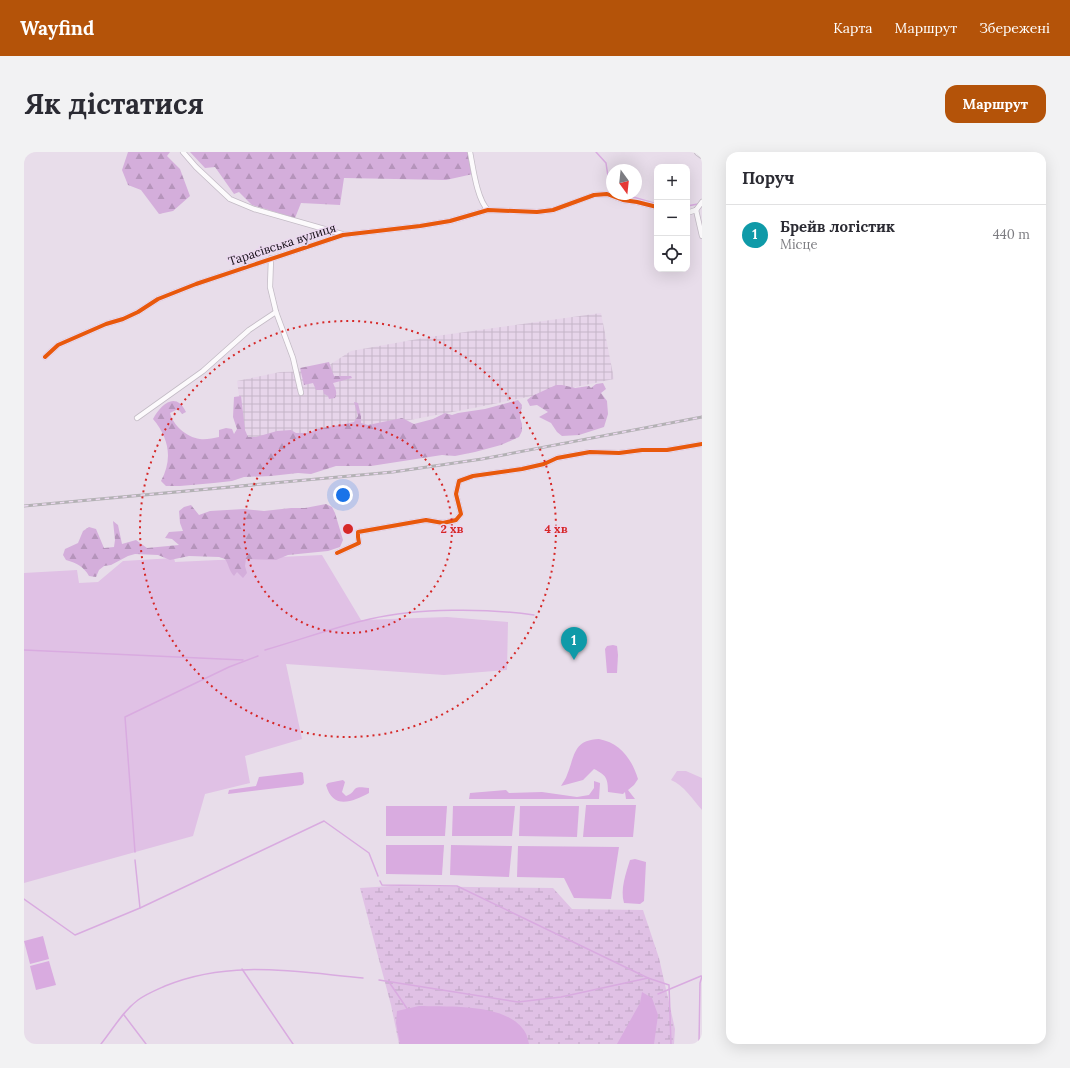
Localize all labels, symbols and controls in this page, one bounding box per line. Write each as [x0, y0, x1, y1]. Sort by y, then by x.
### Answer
text: Wayfind [20, 16, 94, 40]
text: Карта [833, 19, 873, 37]
text: Маршрут [895, 19, 957, 37]
text: Збережені [979, 19, 1050, 37]
button: Маршрут [945, 85, 1046, 123]
text: Як дістатися [24, 86, 204, 122]
north arrow [606, 164, 642, 200]
map controls [654, 164, 690, 272]
button: + [654, 164, 690, 200]
text: Поруч [742, 167, 794, 189]
button: − [654, 200, 690, 236]
text: Брейв логістик [780, 217, 895, 236]
street label: Тарасівська вулиця [226, 220, 338, 268]
text: 1 [752, 226, 758, 243]
text: 440 m [993, 226, 1030, 243]
button: locate [654, 236, 690, 272]
text: Місце [780, 236, 818, 253]
your location [333, 485, 353, 505]
text: 2 хв [440, 521, 464, 536]
text: 4 хв [544, 521, 568, 536]
centre of rings [341, 522, 355, 536]
pin: 1 [561, 627, 587, 660]

